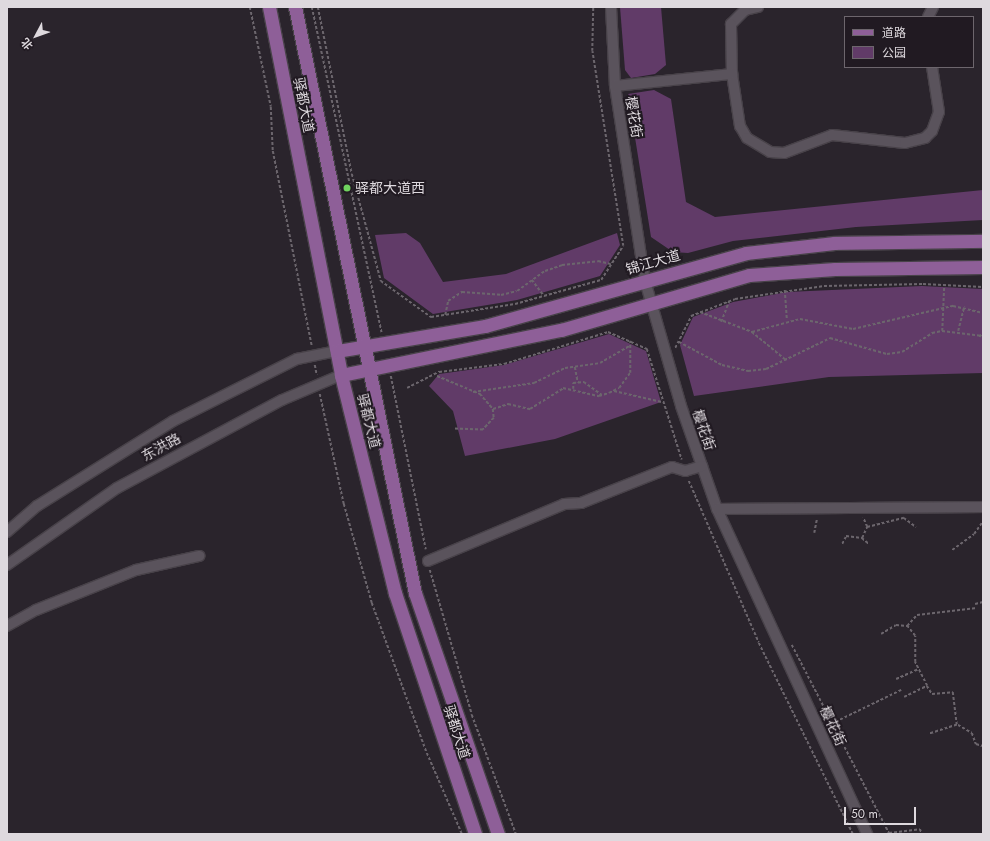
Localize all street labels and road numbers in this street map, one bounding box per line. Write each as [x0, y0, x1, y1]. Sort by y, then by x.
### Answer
street label: 驿都大道 [290, 76, 318, 134]
street label: 樱花街 [622, 95, 646, 139]
street label: 锦江大道 [624, 246, 682, 278]
street label: 驿都大道 [354, 392, 384, 450]
street label: 樱花街 [689, 407, 719, 453]
street label: 东洪路 [139, 429, 183, 465]
street label: 驿都大道 [440, 703, 474, 761]
street label: 樱花街 [817, 703, 849, 749]

